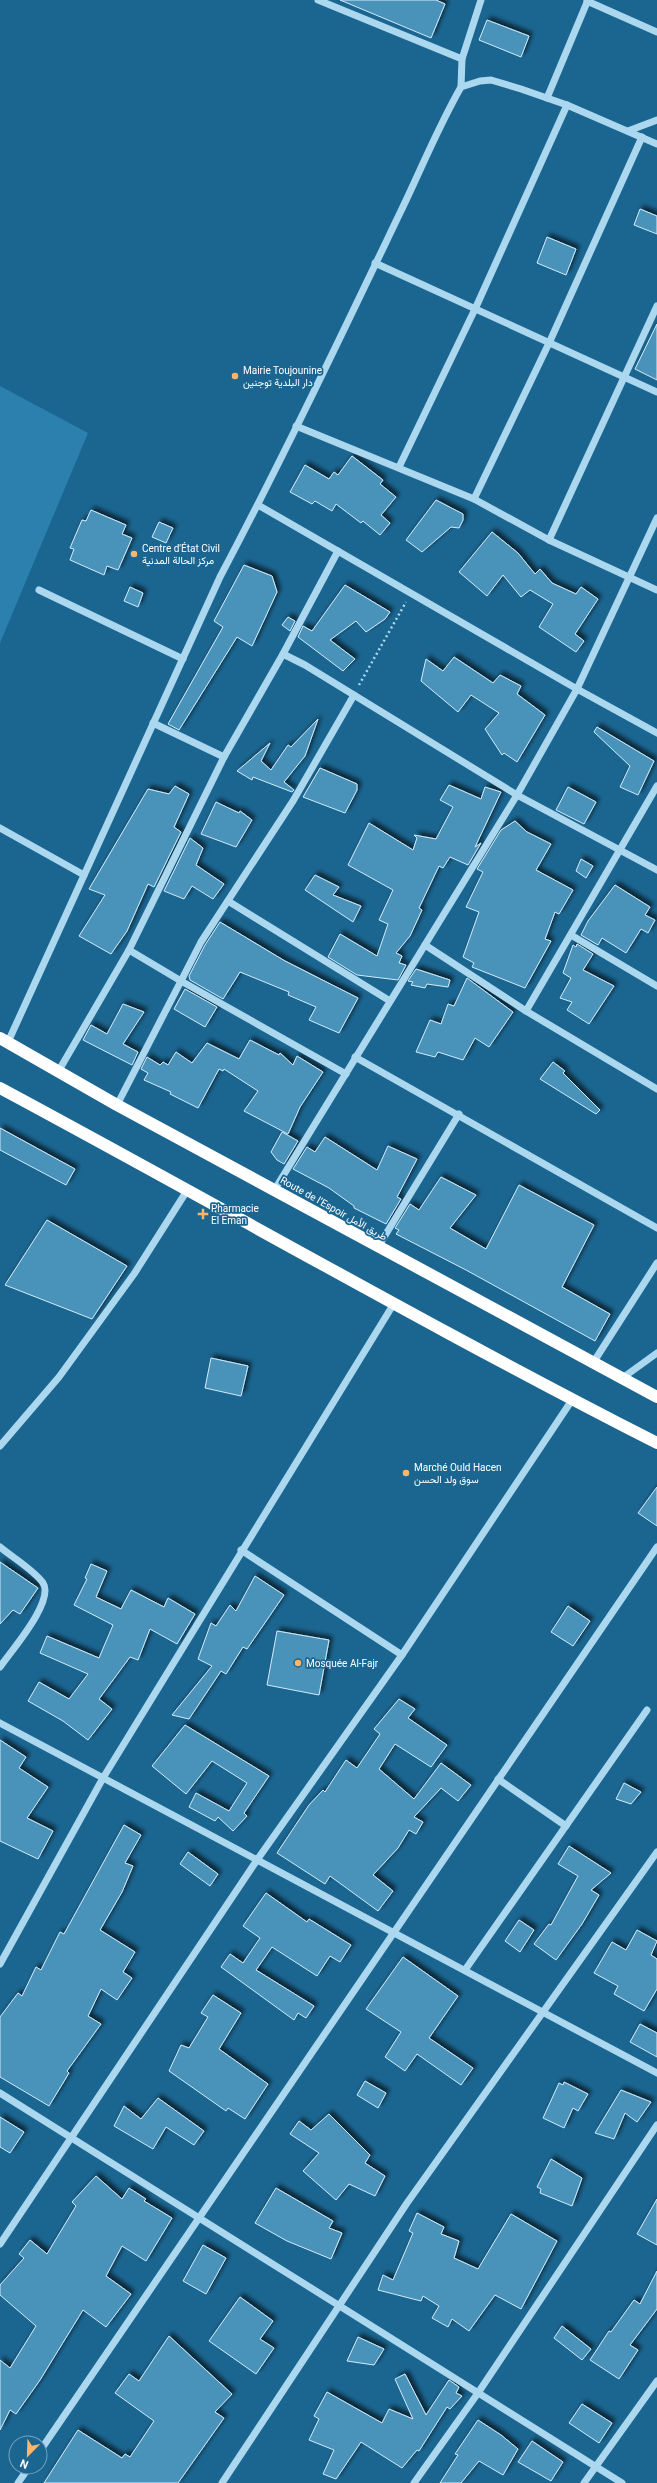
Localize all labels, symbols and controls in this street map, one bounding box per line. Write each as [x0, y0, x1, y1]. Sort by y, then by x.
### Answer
place label: Mairie Toujounine دار البلدية توجنين [243, 365, 322, 389]
marker: Mairie Toujounine دار البلدية توجنين [230, 371, 240, 381]
place label: Centre d'État Civil مركز الحالة المدنية [142, 542, 220, 567]
marker: Centre d'État Civil مركز الحالة المدنية [129, 549, 139, 559]
street label: Route de l’Espoir طريق الأمل [278, 1174, 390, 1244]
place label: Pharmacie El Eman [211, 1203, 259, 1226]
marker: Pharmacie El Eman [198, 1209, 208, 1219]
place label: Marché Ould Hacen سوق ولد الحسن [414, 1462, 502, 1486]
marker: Marché Ould Hacen سوق ولد الحسن [401, 1468, 411, 1478]
marker: Mosquée Al-Fajr [293, 1658, 303, 1668]
place label: Mosquée Al-Fajr [306, 1658, 379, 1669]
north arrow [8, 2435, 48, 2475]
text: N [18, 2456, 30, 2471]

